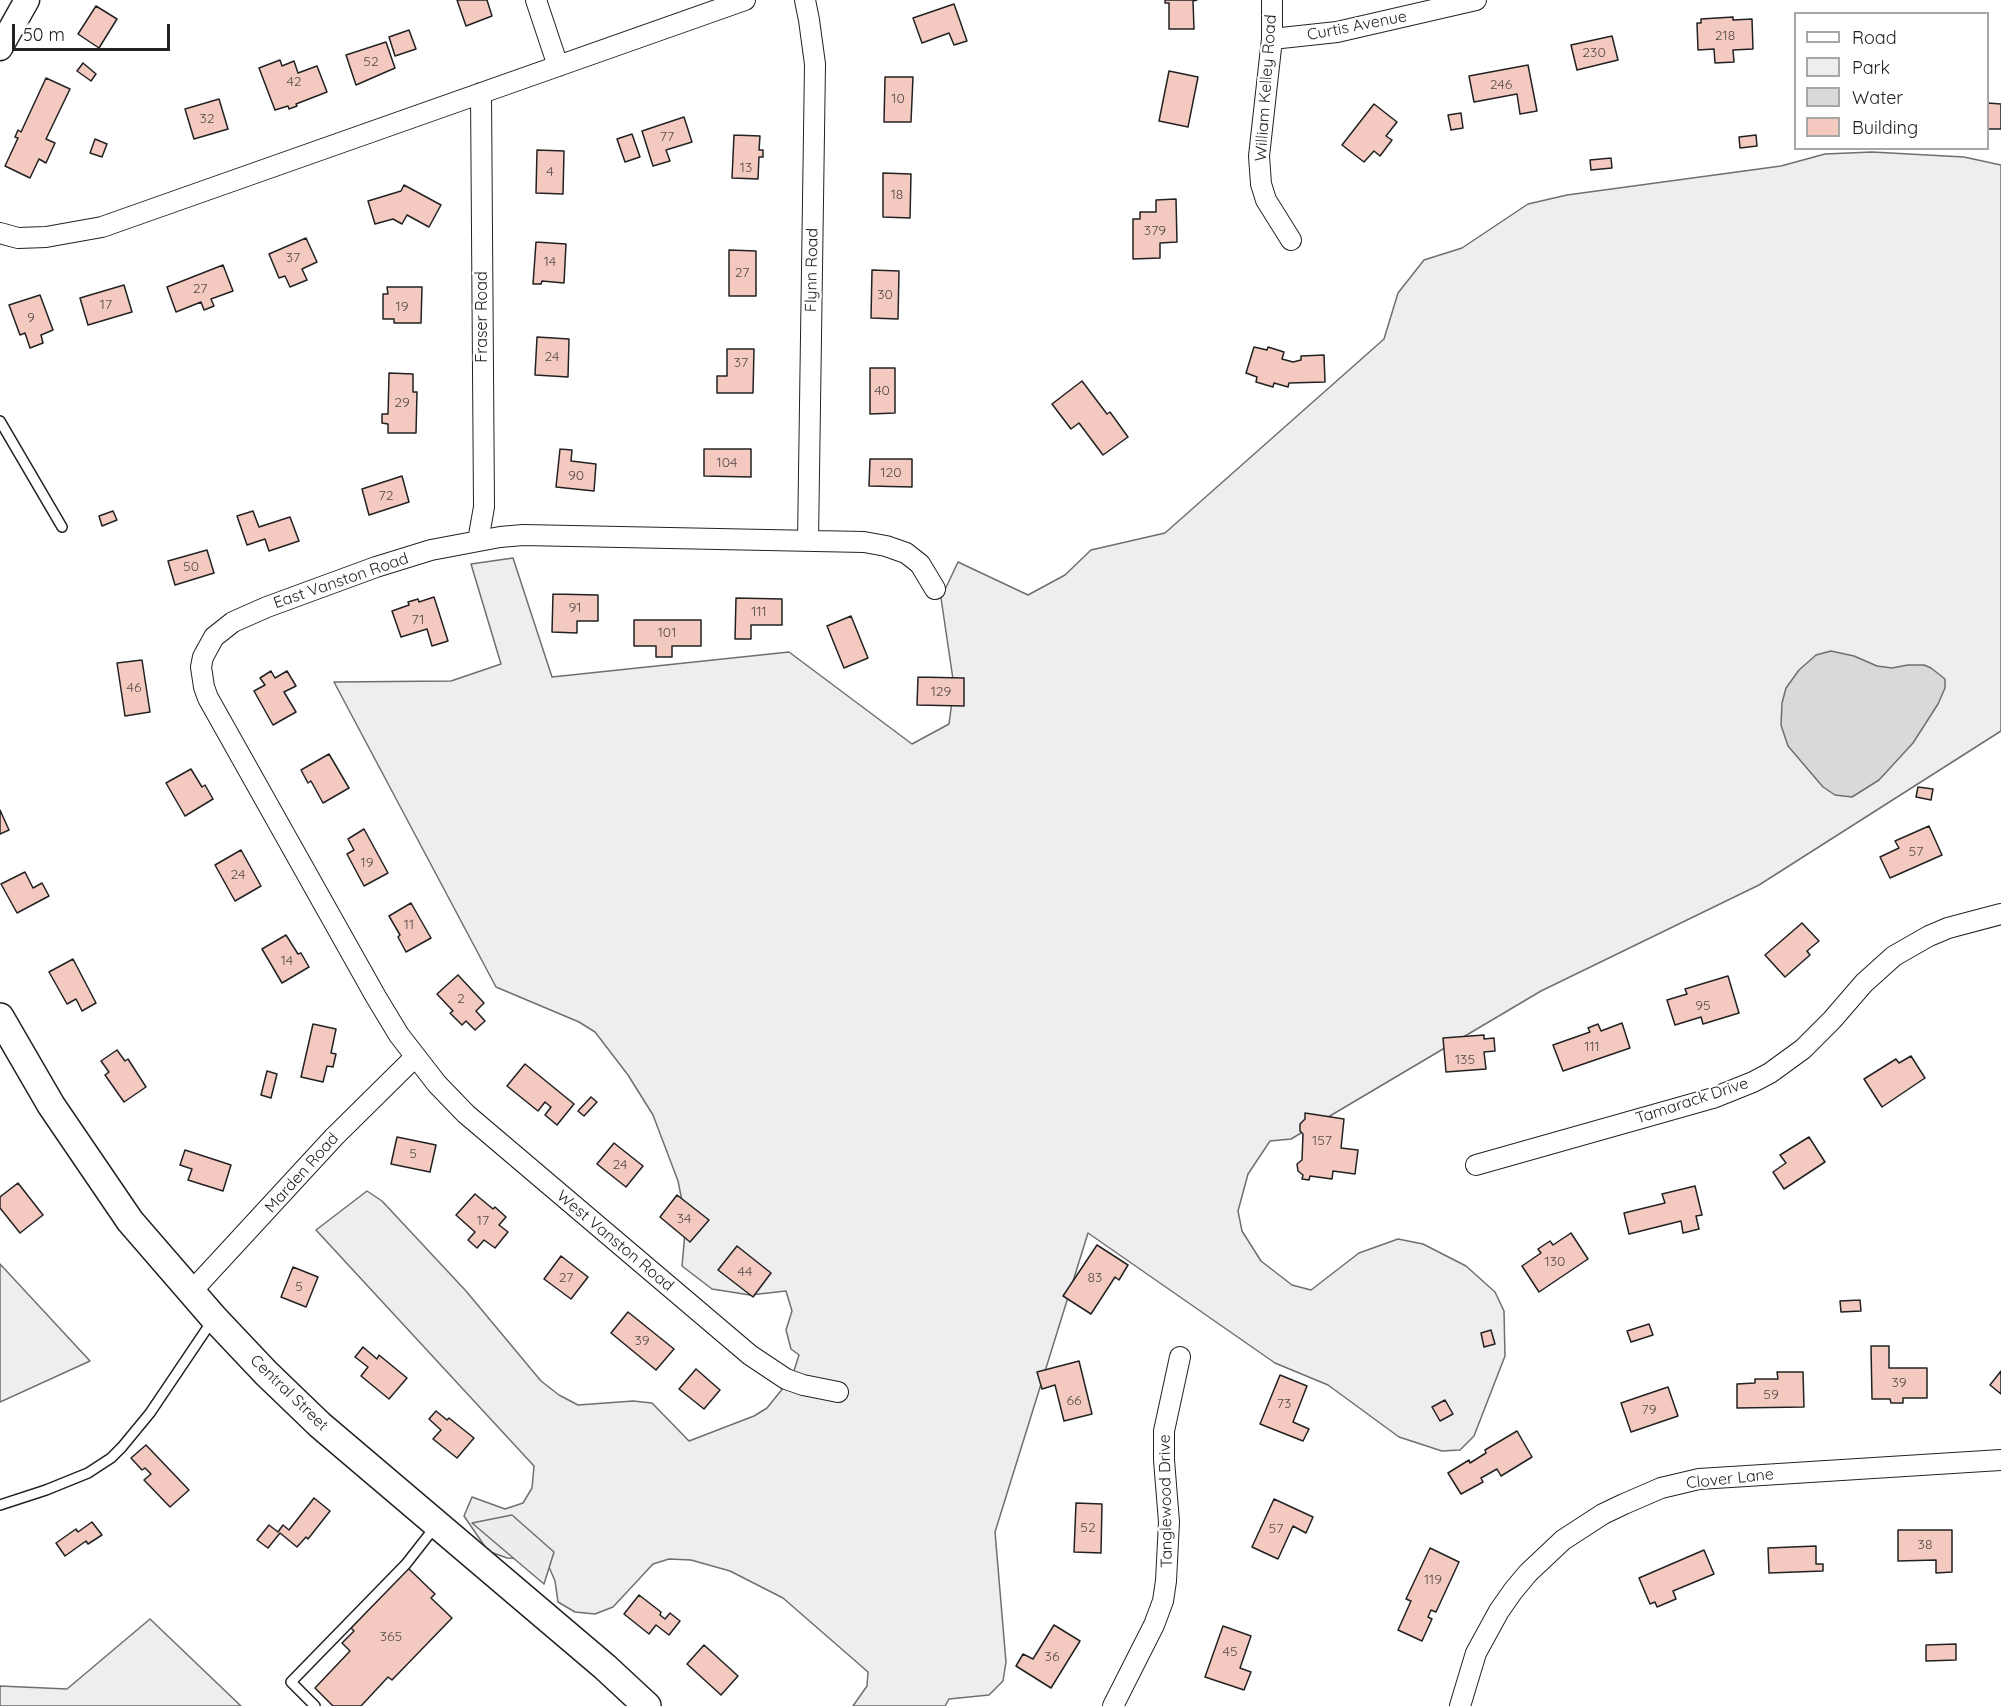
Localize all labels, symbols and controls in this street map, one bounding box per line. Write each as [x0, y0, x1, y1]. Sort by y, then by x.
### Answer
street label: Curtis Avenue [1306, 7, 1408, 45]
scale bar [15, 12, 172, 50]
legend [1794, 12, 1989, 150]
street label: William Kelley Road [1251, 14, 1281, 162]
text: 50 m [23, 23, 65, 46]
text: Road [1852, 26, 1897, 49]
house number: 218 [1715, 28, 1735, 44]
house number: 230 [1582, 45, 1606, 61]
house number: 52 [363, 54, 379, 70]
text: Park [1852, 56, 1890, 79]
house number: 42 [286, 74, 302, 90]
house number: 246 [1490, 77, 1512, 93]
text: Water [1852, 86, 1903, 109]
house number: 10 [891, 91, 905, 107]
house number: 32 [199, 111, 215, 127]
text: Building [1852, 116, 1918, 139]
house number: 77 [660, 129, 674, 145]
house number: 13 [740, 160, 752, 176]
house number: 4 [546, 164, 554, 180]
house number: 18 [891, 187, 903, 203]
house number: 379 [1144, 223, 1166, 239]
street label: Flynn Road [802, 228, 822, 312]
house number: 37 [286, 250, 300, 266]
house number: 14 [544, 254, 556, 270]
house number: 27 [735, 265, 749, 281]
street label: Fraser Road [472, 271, 492, 363]
house number: 27 [193, 281, 207, 297]
house number: 30 [877, 287, 893, 303]
house number: 17 [100, 297, 112, 313]
house number: 19 [396, 299, 408, 315]
house number: 9 [27, 310, 35, 326]
house number: 24 [545, 349, 559, 365]
house number: 37 [734, 355, 748, 371]
house number: 40 [874, 383, 890, 399]
house number: 29 [394, 395, 410, 411]
house number: 104 [717, 455, 737, 471]
house number: 120 [880, 465, 902, 481]
house number: 90 [568, 468, 584, 484]
house number: 72 [379, 488, 393, 504]
street label: East Vanston Road [271, 549, 411, 613]
house number: 50 [183, 559, 199, 575]
house number: 91 [568, 600, 582, 616]
house number: 111 [751, 604, 767, 620]
house number: 71 [411, 612, 425, 628]
house number: 101 [658, 625, 676, 641]
house number: 46 [127, 680, 141, 696]
house number: 129 [931, 684, 951, 700]
house number: 57 [1909, 844, 1923, 860]
house number: 19 [361, 855, 373, 871]
house number: 24 [231, 867, 245, 883]
house number: 11 [404, 917, 414, 933]
house number: 14 [281, 953, 293, 969]
house number: 2 [457, 991, 465, 1007]
house number: 95 [1695, 998, 1711, 1014]
house number: 111 [1584, 1039, 1600, 1055]
house number: 135 [1455, 1052, 1475, 1068]
street label: Tamarack Drive [1633, 1074, 1751, 1128]
street label: Marden Road [261, 1129, 343, 1217]
house number: 157 [1312, 1133, 1332, 1149]
house number: 5 [409, 1146, 417, 1162]
house number: 24 [613, 1157, 627, 1173]
street label: West Vanston Road [553, 1186, 677, 1296]
house number: 34 [677, 1211, 691, 1227]
house number: 17 [477, 1213, 489, 1229]
house number: 130 [1545, 1254, 1565, 1270]
house number: 44 [738, 1264, 752, 1280]
house number: 27 [559, 1270, 573, 1286]
house number: 83 [1088, 1270, 1102, 1286]
house number: 5 [295, 1279, 303, 1295]
house number: 39 [634, 1333, 650, 1349]
street label: Central Street [246, 1351, 332, 1435]
house number: 39 [1891, 1375, 1907, 1391]
house number: 59 [1763, 1387, 1779, 1403]
house number: 66 [1066, 1393, 1082, 1409]
house number: 73 [1277, 1396, 1291, 1412]
house number: 79 [1642, 1402, 1656, 1418]
street label: Tanglewood Drive [1155, 1434, 1177, 1568]
street label: Clover Lane [1685, 1465, 1775, 1493]
house number: 52 [1080, 1520, 1096, 1536]
house number: 57 [1269, 1521, 1283, 1537]
house number: 38 [1918, 1537, 1932, 1553]
house number: 119 [1424, 1572, 1442, 1588]
house number: 365 [380, 1629, 402, 1645]
house number: 45 [1222, 1644, 1238, 1660]
house number: 36 [1045, 1649, 1059, 1665]

